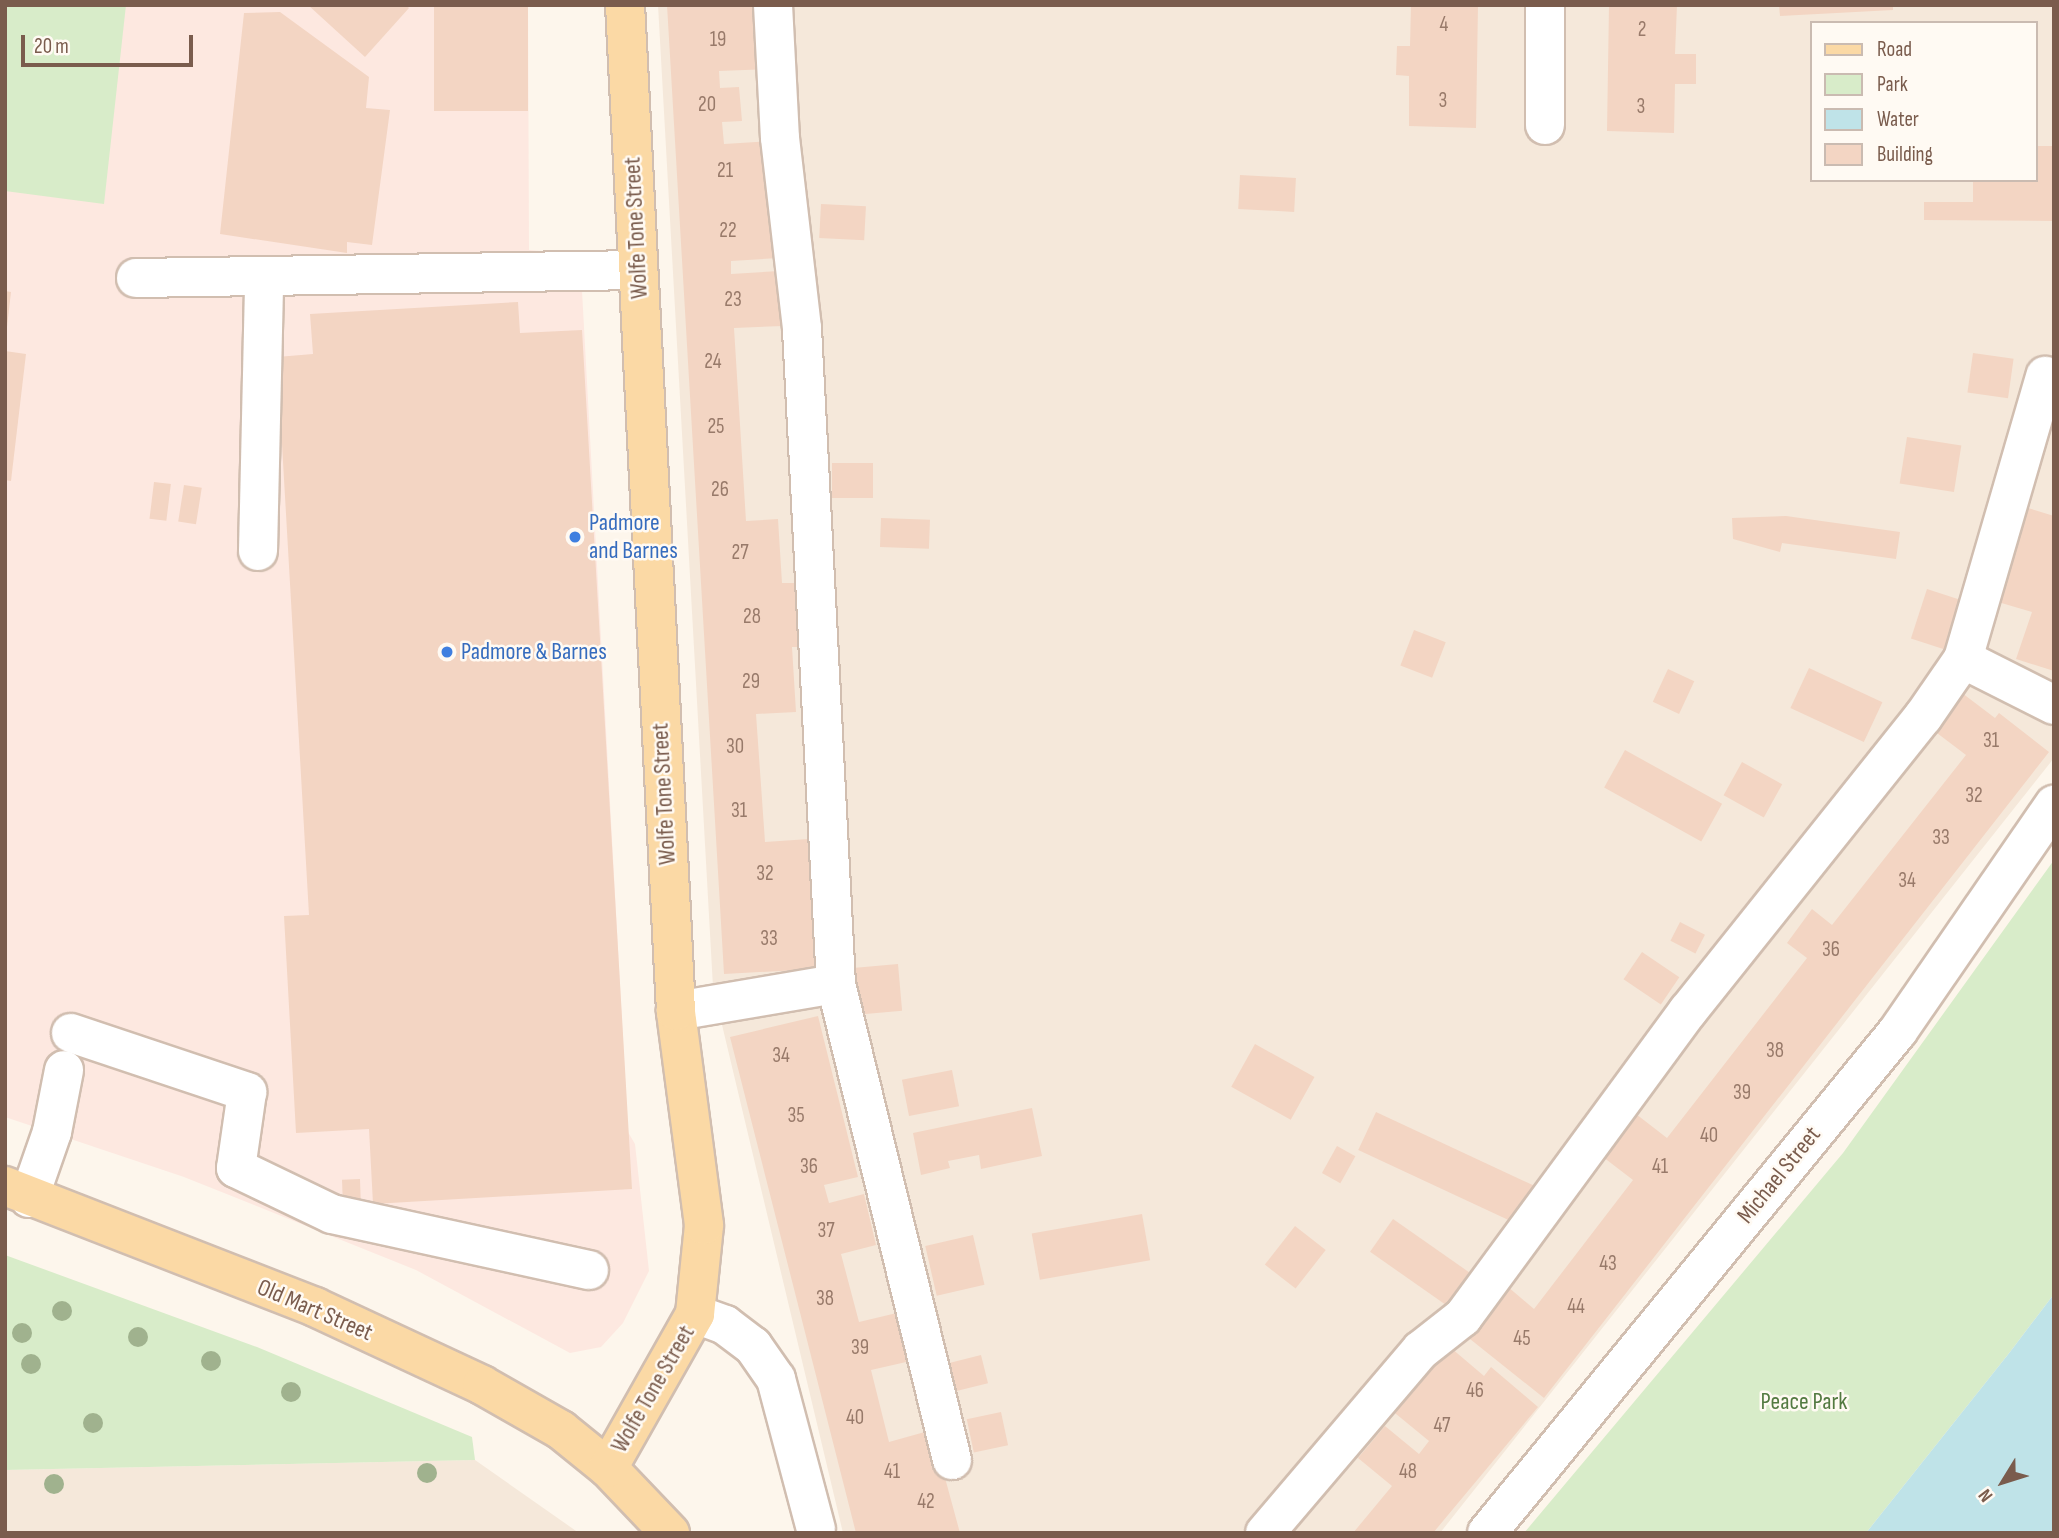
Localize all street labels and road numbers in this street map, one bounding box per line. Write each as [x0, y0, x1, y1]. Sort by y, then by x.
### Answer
street label: Wolfe Tone Street [618, 156, 654, 300]
street label: Wolfe Tone Street [646, 722, 682, 866]
street label: Michael Street [1731, 1121, 1827, 1229]
street label: Old Mart Street [253, 1273, 377, 1347]
street label: Wolfe Tone Street [605, 1320, 701, 1458]

